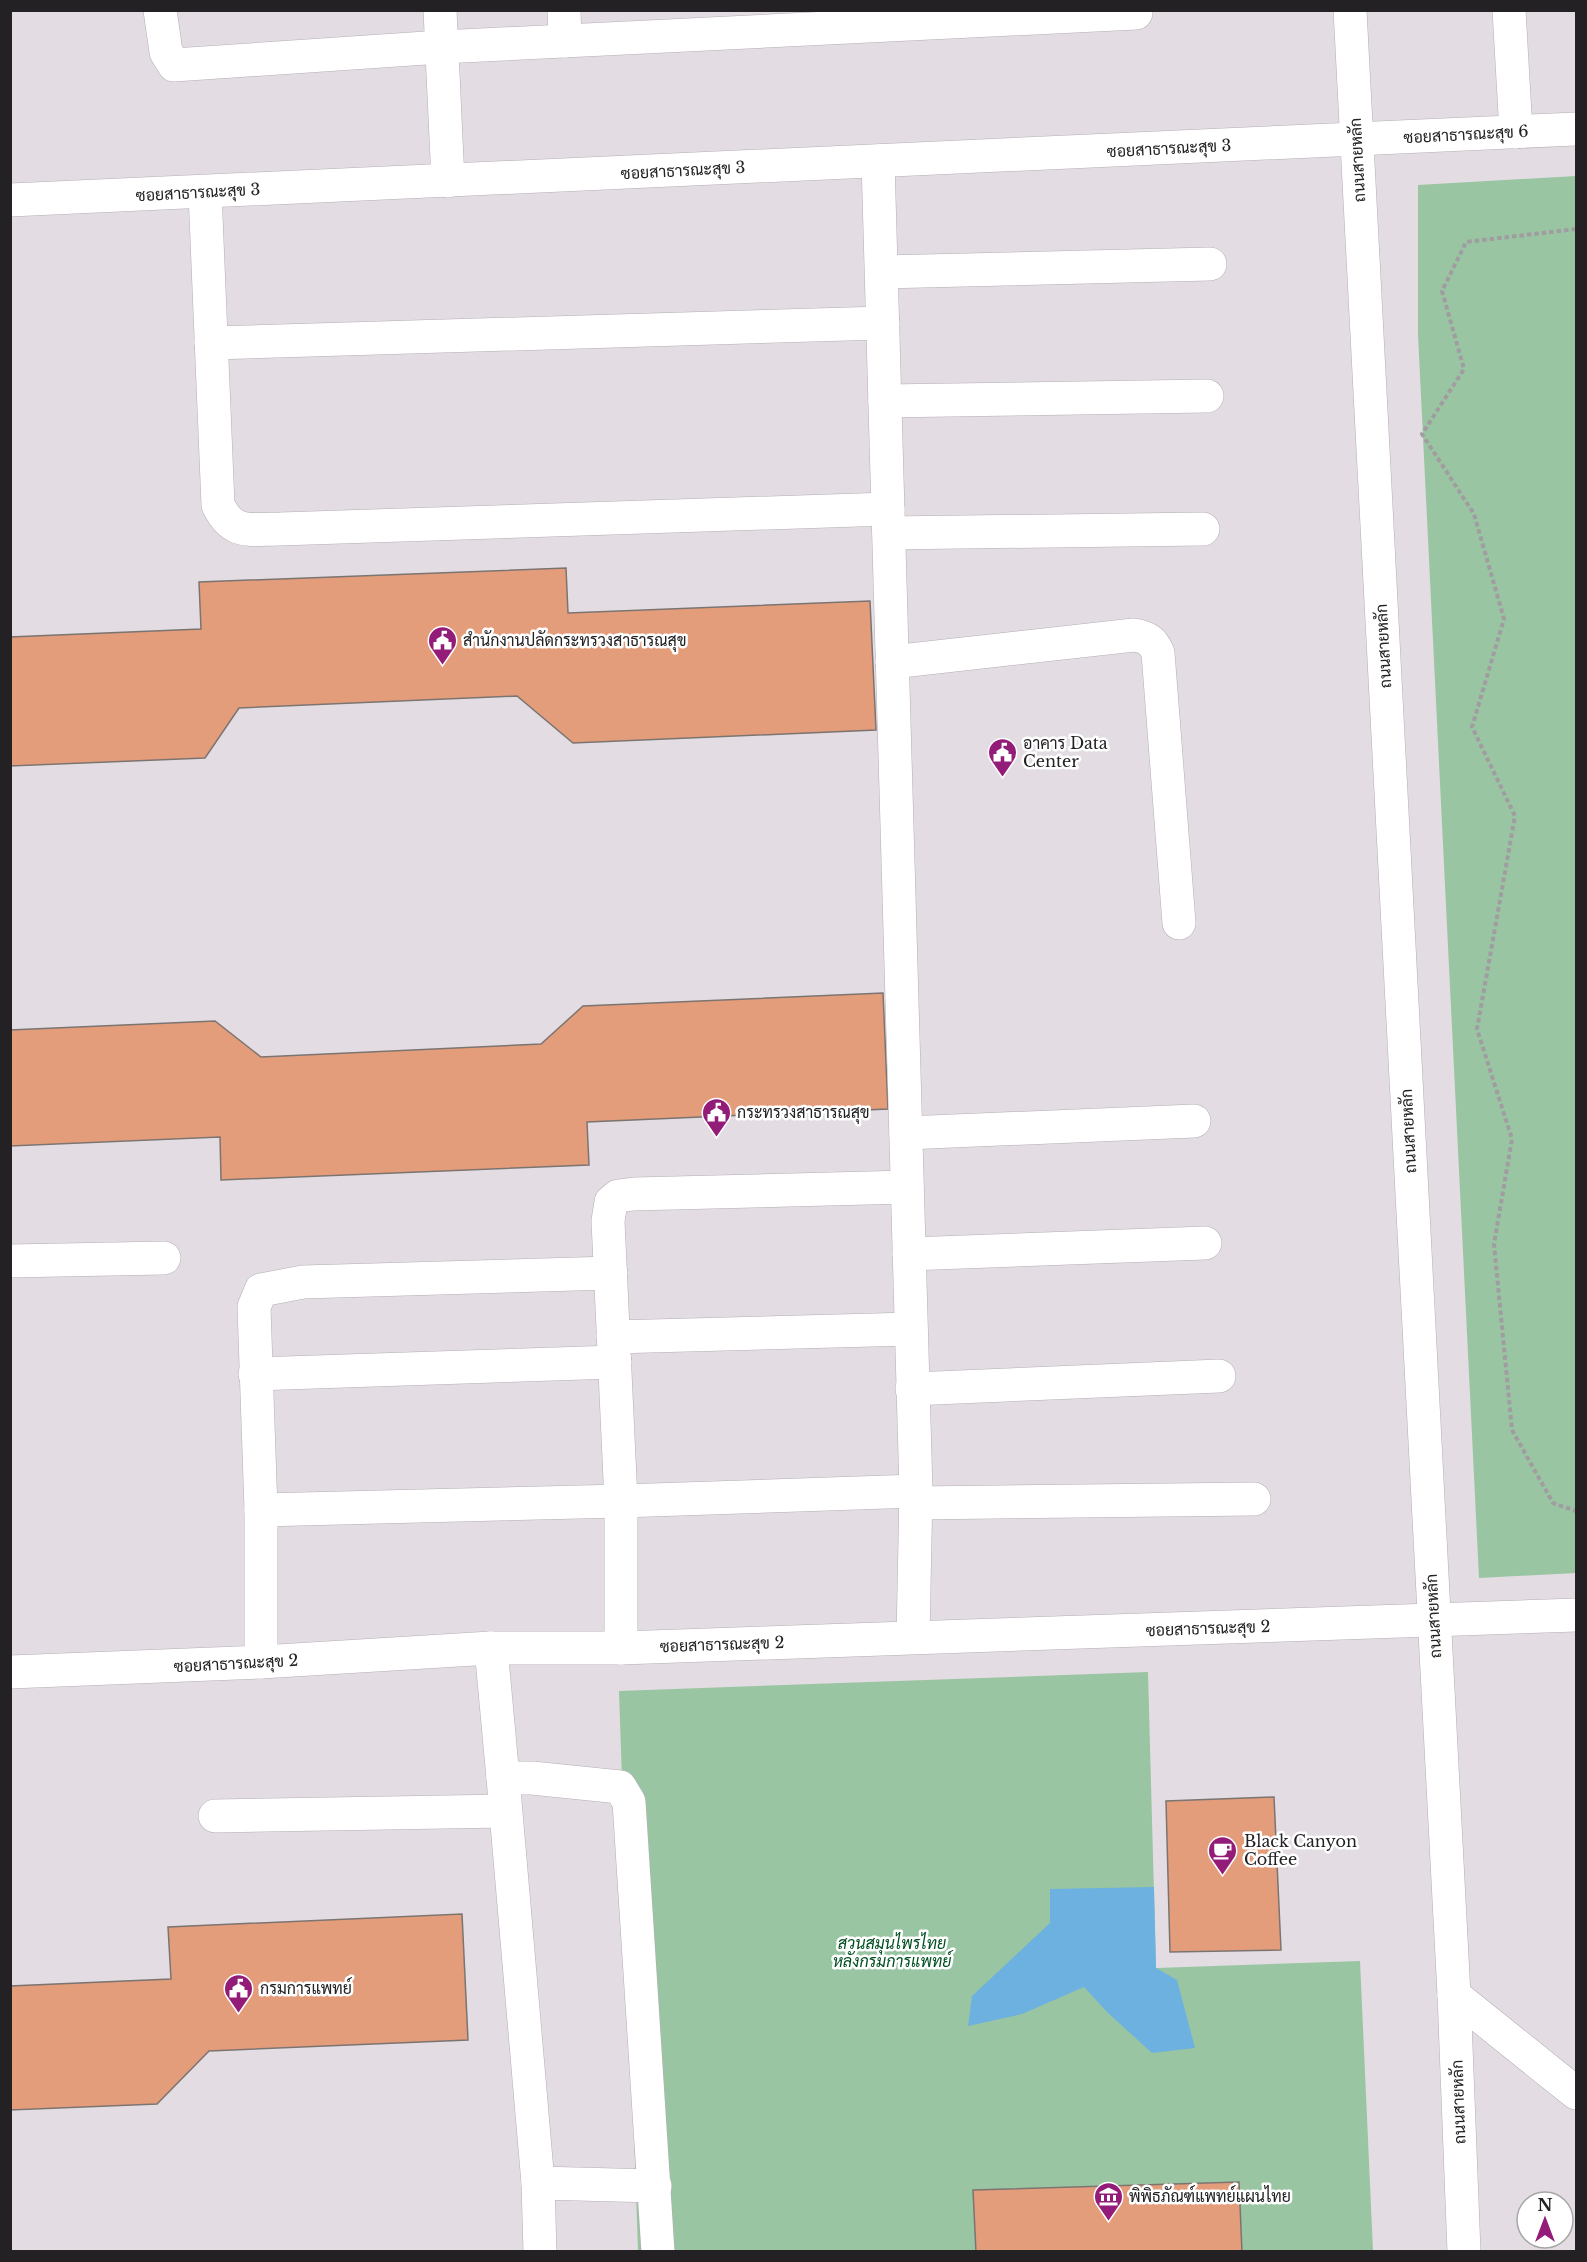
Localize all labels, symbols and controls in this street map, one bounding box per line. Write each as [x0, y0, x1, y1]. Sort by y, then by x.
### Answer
street label: ถนนสายหลัก [1345, 117, 1369, 203]
street label: ซอยสาธารณะสุข 6 [1403, 121, 1529, 149]
street label: ซอยสาธารณะสุข 3 [1106, 135, 1232, 163]
street label: ซอยสาธารณะสุข 3 [620, 157, 746, 185]
street label: ซอยสาธารณะสุข 3 [135, 179, 261, 207]
street label: ถนนสายหลัก [1371, 603, 1395, 689]
public building icon: สำนักงานปลัดกระทรวงสาธารณสุข [426, 624, 458, 666]
place label: สำนักงานปลัดกระทรวงสาธารณสุข [463, 630, 686, 652]
place label: อาคาร Data Center [1023, 733, 1108, 771]
public building icon: อาคาร Data Center [986, 736, 1018, 778]
street label: ถนนสายหลัก [1396, 1088, 1420, 1174]
public building icon: กระทรวงสาธารณสุข [700, 1096, 732, 1138]
place label: กระทรวงสาธารณสุข [737, 1102, 870, 1124]
street label: ถนนสายหลัก [1421, 1573, 1445, 1659]
street label: ซอยสาธารณะสุข 2 [1145, 1616, 1271, 1642]
street label: ซอยสาธารณะสุข 2 [659, 1632, 785, 1658]
street label: ซอยสาธารณะสุข 2 [173, 1650, 299, 1678]
place label: Black Canyon Coffee [1244, 1831, 1357, 1869]
cafe icon: Black Canyon Coffee [1207, 1834, 1239, 1876]
park label: สวนสมุนไพรไทย หลังกรมการแพทย์ [833, 1932, 953, 1971]
public building icon: กรมการแพทย์ [223, 1972, 255, 2014]
place label: กรมการแพทย์ [260, 1976, 352, 1998]
street label: ถนนสายหลัก [1447, 2059, 1469, 2145]
museum icon: พิพิธภัณฑ์แพทย์แผนไทย [1092, 2180, 1124, 2222]
place label: พิพิธภัณฑ์แพทย์แผนไทย [1129, 2184, 1291, 2206]
north arrow [1515, 2190, 1575, 2250]
text: N [1537, 2195, 1553, 2215]

